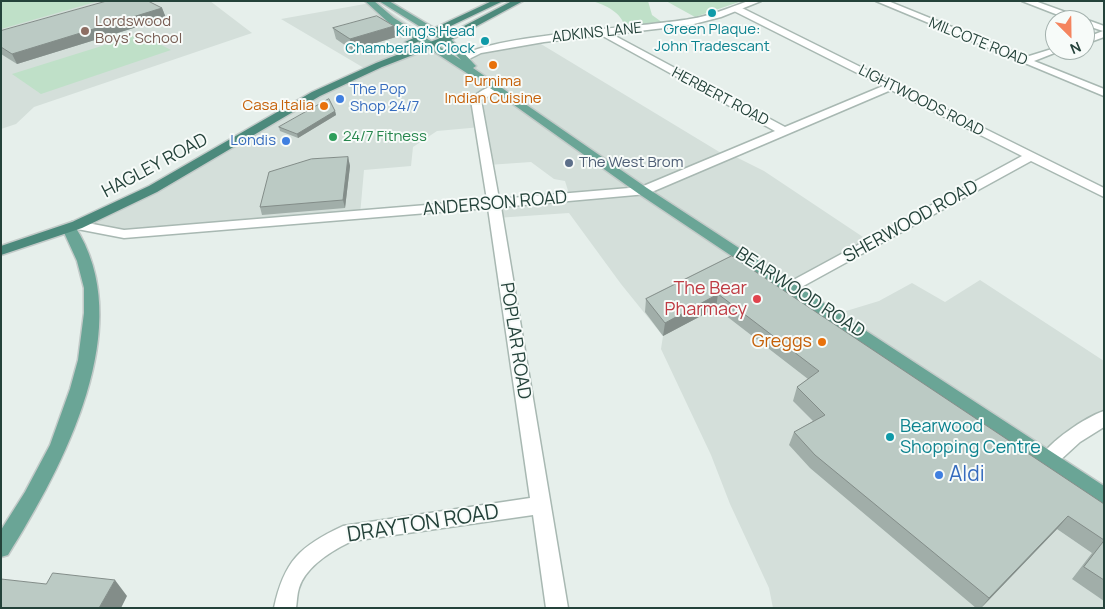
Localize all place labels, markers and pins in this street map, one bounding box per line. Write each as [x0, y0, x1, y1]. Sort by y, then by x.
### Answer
marker: Green Plaque: John Tradescant [706, 7, 718, 19]
place label: Lordswood Boys' School [95, 13, 182, 48]
place label: Green Plaque: John Tradescant [654, 21, 770, 56]
place label: King's Head Chamberlain Clock [345, 23, 475, 58]
marker: Lordswood Boys' School [79, 25, 91, 37]
marker: King's Head Chamberlain Clock [479, 35, 491, 47]
marker: Purnima Indian Cuisine [487, 59, 499, 71]
place label: Purnima Indian Cuisine [444, 73, 542, 108]
place label: The Pop Shop 24/7 [350, 81, 419, 116]
marker: The Pop Shop 24/7 [334, 93, 346, 105]
place label: Casa Italia [243, 97, 314, 115]
marker: Casa Italia [318, 100, 330, 112]
place label: 24/7 Fitness [343, 128, 427, 146]
marker: 24/7 Fitness [327, 131, 339, 143]
place label: Londis [230, 132, 276, 150]
marker: Londis [280, 135, 292, 147]
place label: The West Brom [579, 154, 683, 172]
marker: The West Brom [563, 157, 575, 169]
place label: The Bear Pharmacy [665, 278, 747, 320]
marker: The Bear Pharmacy [751, 293, 763, 305]
place label: Greggs [752, 331, 812, 353]
marker: Greggs [816, 336, 828, 348]
place label: Bearwood Shopping Centre [900, 416, 1041, 458]
marker: Bearwood Shopping Centre [884, 431, 896, 443]
place label: Aldi [949, 462, 985, 488]
marker: Aldi [933, 469, 945, 481]

